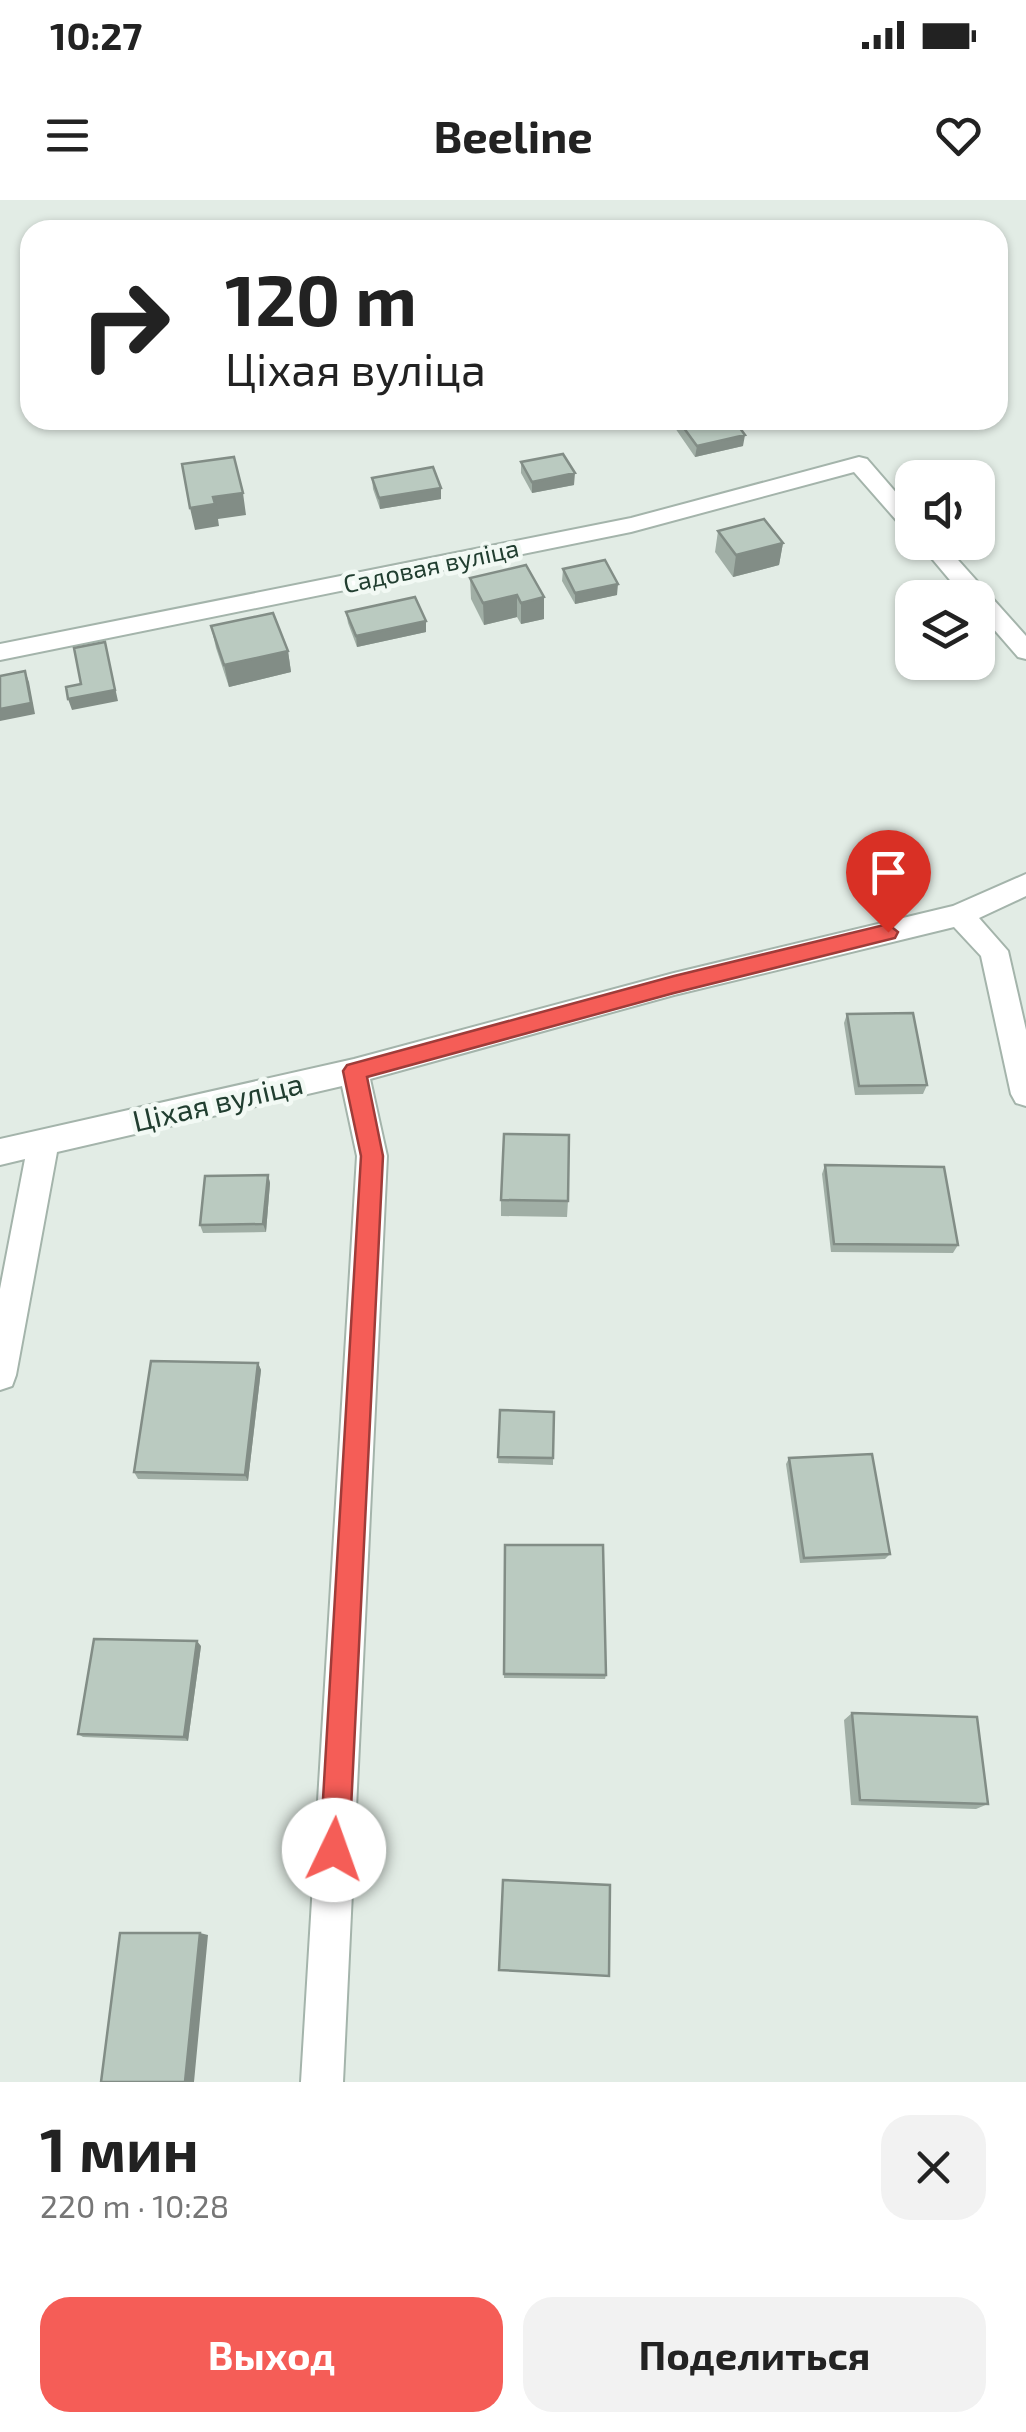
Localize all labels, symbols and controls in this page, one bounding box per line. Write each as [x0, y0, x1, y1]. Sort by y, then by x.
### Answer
text: 10:27 [50, 12, 142, 58]
icon: menu [40, 108, 95, 163]
text: Beeline [433, 108, 593, 162]
icon: heart [931, 108, 986, 163]
text: 120 m [225, 256, 417, 340]
icon: right [60, 260, 190, 390]
text: Ціхая вуліца [225, 341, 486, 395]
map controls [895, 460, 995, 680]
button: sound [895, 460, 995, 560]
street label: Садовая вуліца [340, 532, 522, 599]
button: layers [895, 580, 995, 680]
pin [846, 830, 931, 933]
icon: arrive [861, 845, 916, 900]
street label: Ціхая вуліца [129, 1064, 307, 1139]
position arrow [282, 1798, 386, 1902]
text: 1 мин [40, 2112, 199, 2184]
button: close [881, 2115, 986, 2220]
text: 220 m · 10:28 [40, 2186, 229, 2224]
button: Выход [40, 2297, 503, 2412]
button: Поделиться [523, 2297, 986, 2412]

